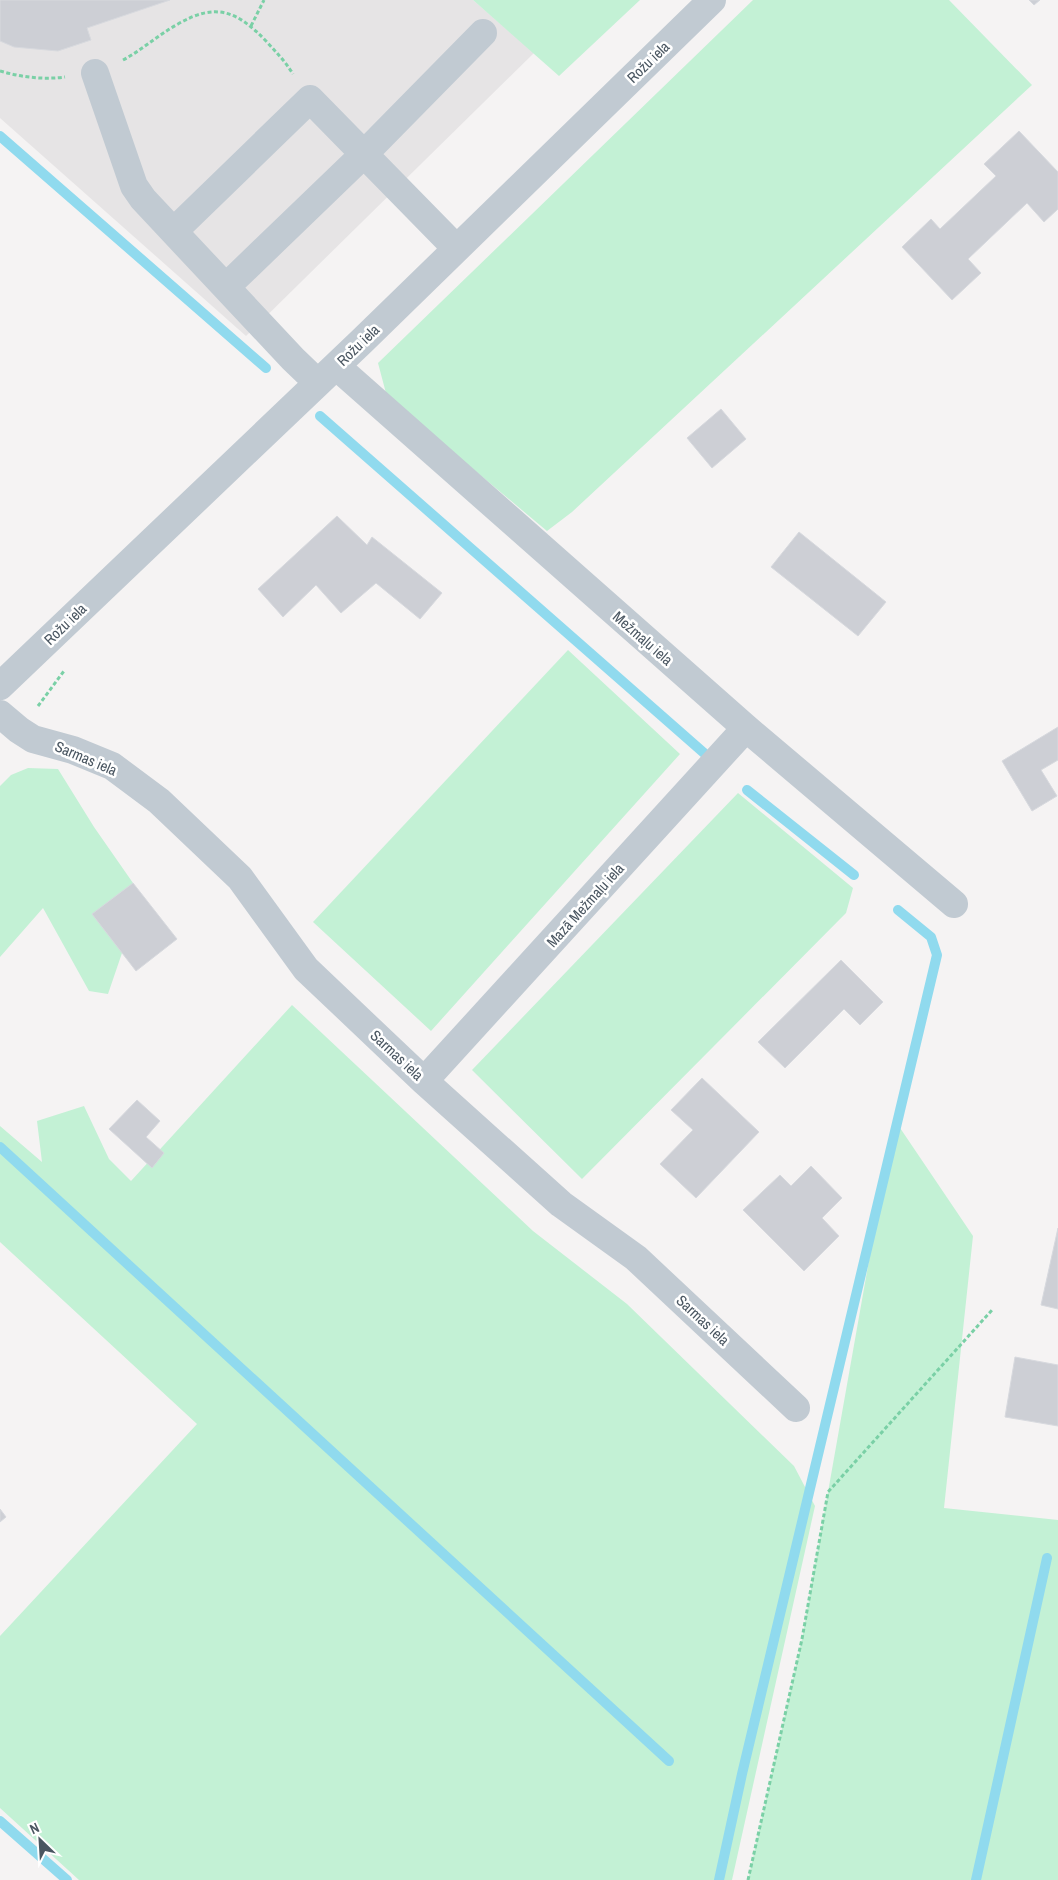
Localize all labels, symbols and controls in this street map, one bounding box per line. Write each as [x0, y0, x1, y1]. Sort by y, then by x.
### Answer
street label: Rožu iela [622, 36, 674, 88]
street label: Rožu iela [332, 319, 384, 371]
street label: Rožu iela [39, 598, 91, 650]
street label: Mežmaļu iela [609, 606, 678, 670]
street label: Sarmas iela [52, 736, 120, 781]
street label: Mazā Mežmaļu iela [542, 858, 629, 952]
street label: Sarmas iela [366, 1025, 428, 1085]
street label: Sarmas iela [672, 1290, 734, 1350]
north arrow [15, 1815, 65, 1865]
text: N [27, 1818, 42, 1838]

